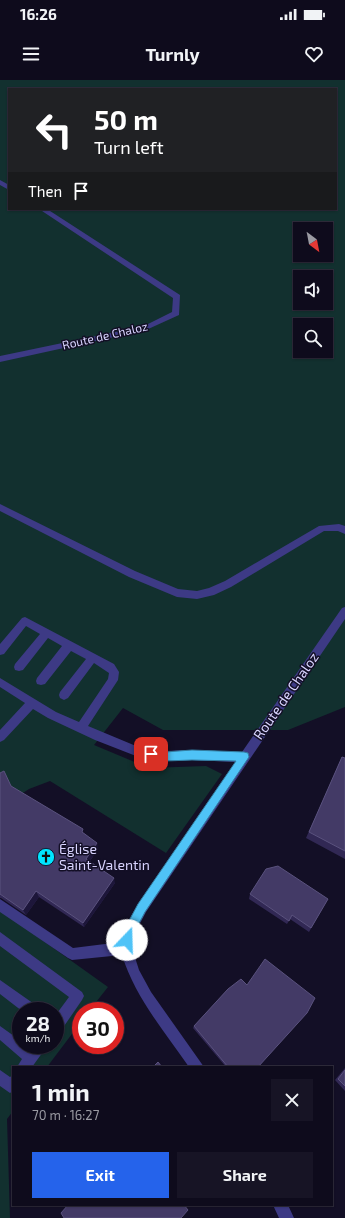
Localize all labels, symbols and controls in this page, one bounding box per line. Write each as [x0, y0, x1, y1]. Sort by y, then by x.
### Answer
text: 16:26 [20, 5, 57, 23]
icon: menu [20, 43, 42, 65]
text: Turnly [145, 43, 200, 65]
icon: heart [303, 43, 325, 65]
text: 50 m [94, 102, 158, 136]
icon: left [28, 104, 80, 156]
text: Turn left [94, 136, 164, 158]
icon: arrive [70, 180, 92, 202]
text: Then [28, 182, 62, 200]
north arrow [293, 222, 333, 262]
map controls [293, 222, 333, 358]
button: sound [293, 270, 333, 310]
street label: Route de Chaloz [61, 318, 149, 352]
button: search [293, 318, 333, 358]
street label: Route de Chaloz [249, 649, 322, 742]
pin [134, 737, 168, 771]
icon: arrive [140, 743, 162, 765]
place label: Église Saint-Valentin [59, 840, 150, 873]
church icon: Église Saint-Valentin [36, 847, 56, 867]
position arrow [106, 919, 148, 961]
speed limit sign: 30 [72, 1002, 124, 1054]
text: 28 [26, 1011, 50, 1035]
text: km/h [26, 1032, 50, 1044]
text: 1 min [32, 1077, 90, 1106]
button: close [271, 1079, 313, 1121]
text: 70 m · 16:27 [32, 1107, 99, 1123]
button: Exit [32, 1152, 169, 1198]
button: Share [177, 1152, 313, 1198]

